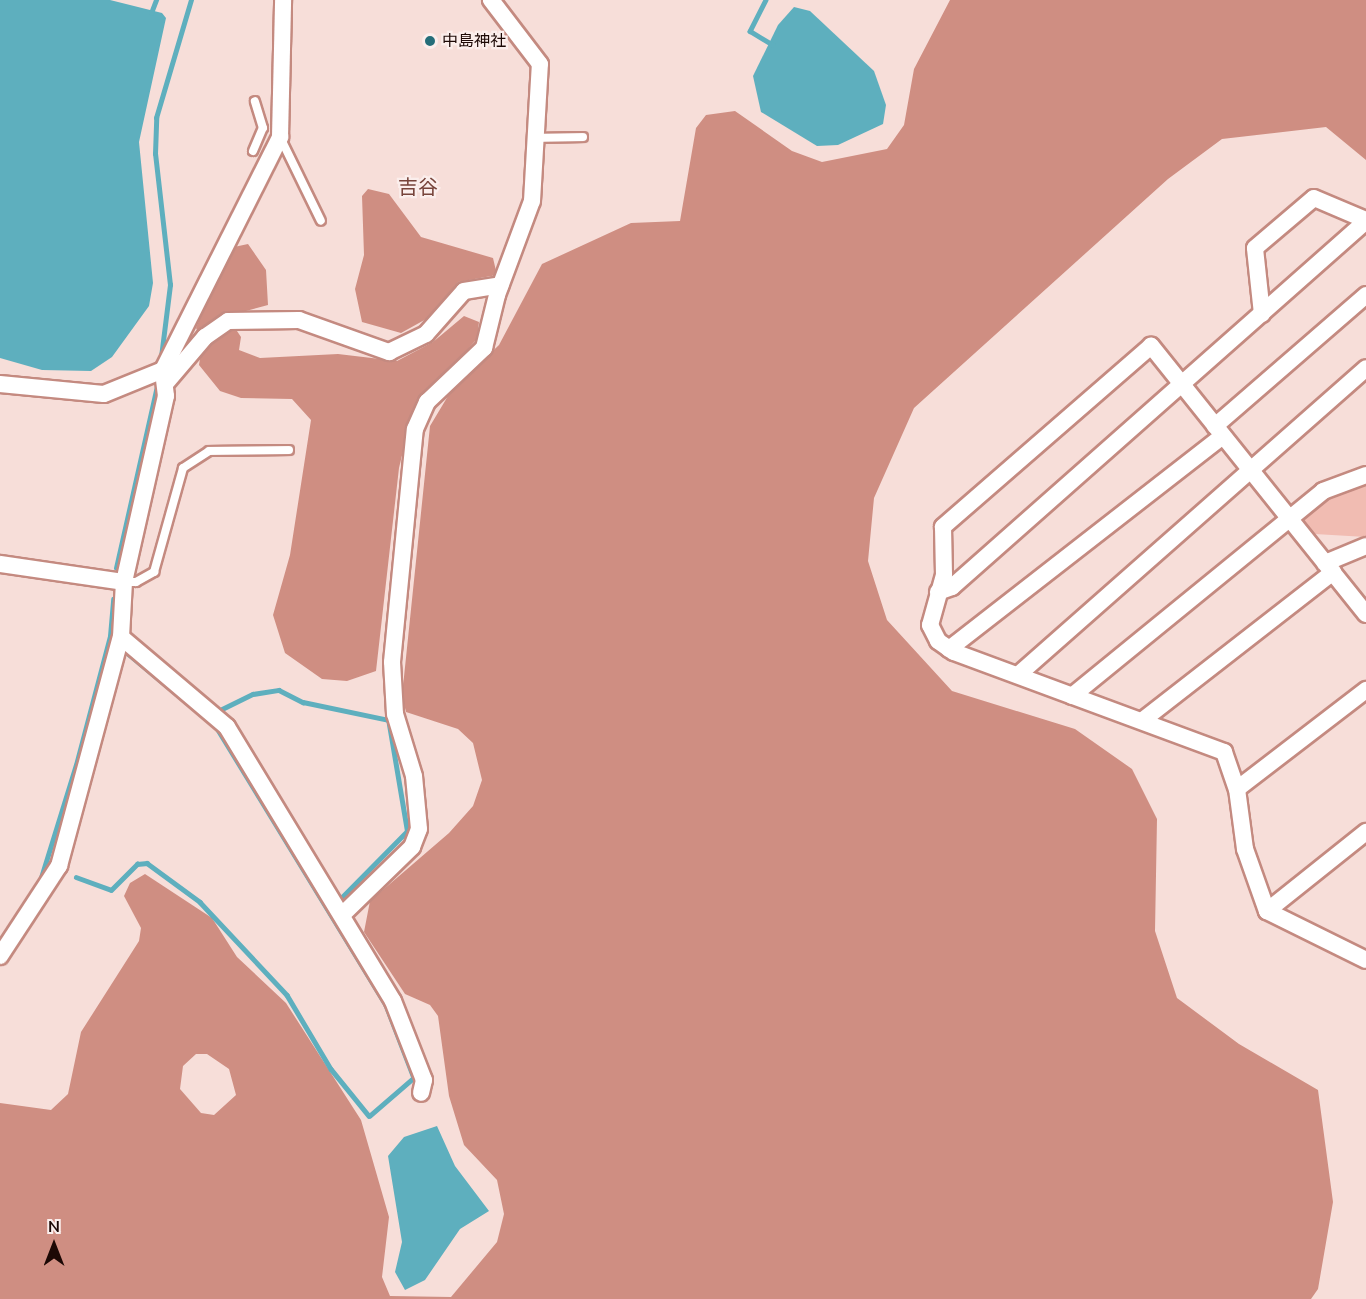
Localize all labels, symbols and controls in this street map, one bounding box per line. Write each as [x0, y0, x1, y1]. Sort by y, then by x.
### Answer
place label: 中島神社 [442, 31, 506, 51]
marker: 中島神社 [423, 34, 437, 48]
district label: 吉谷 [398, 175, 438, 199]
north arrow [24, 1215, 84, 1275]
text: N [48, 1216, 60, 1238]

